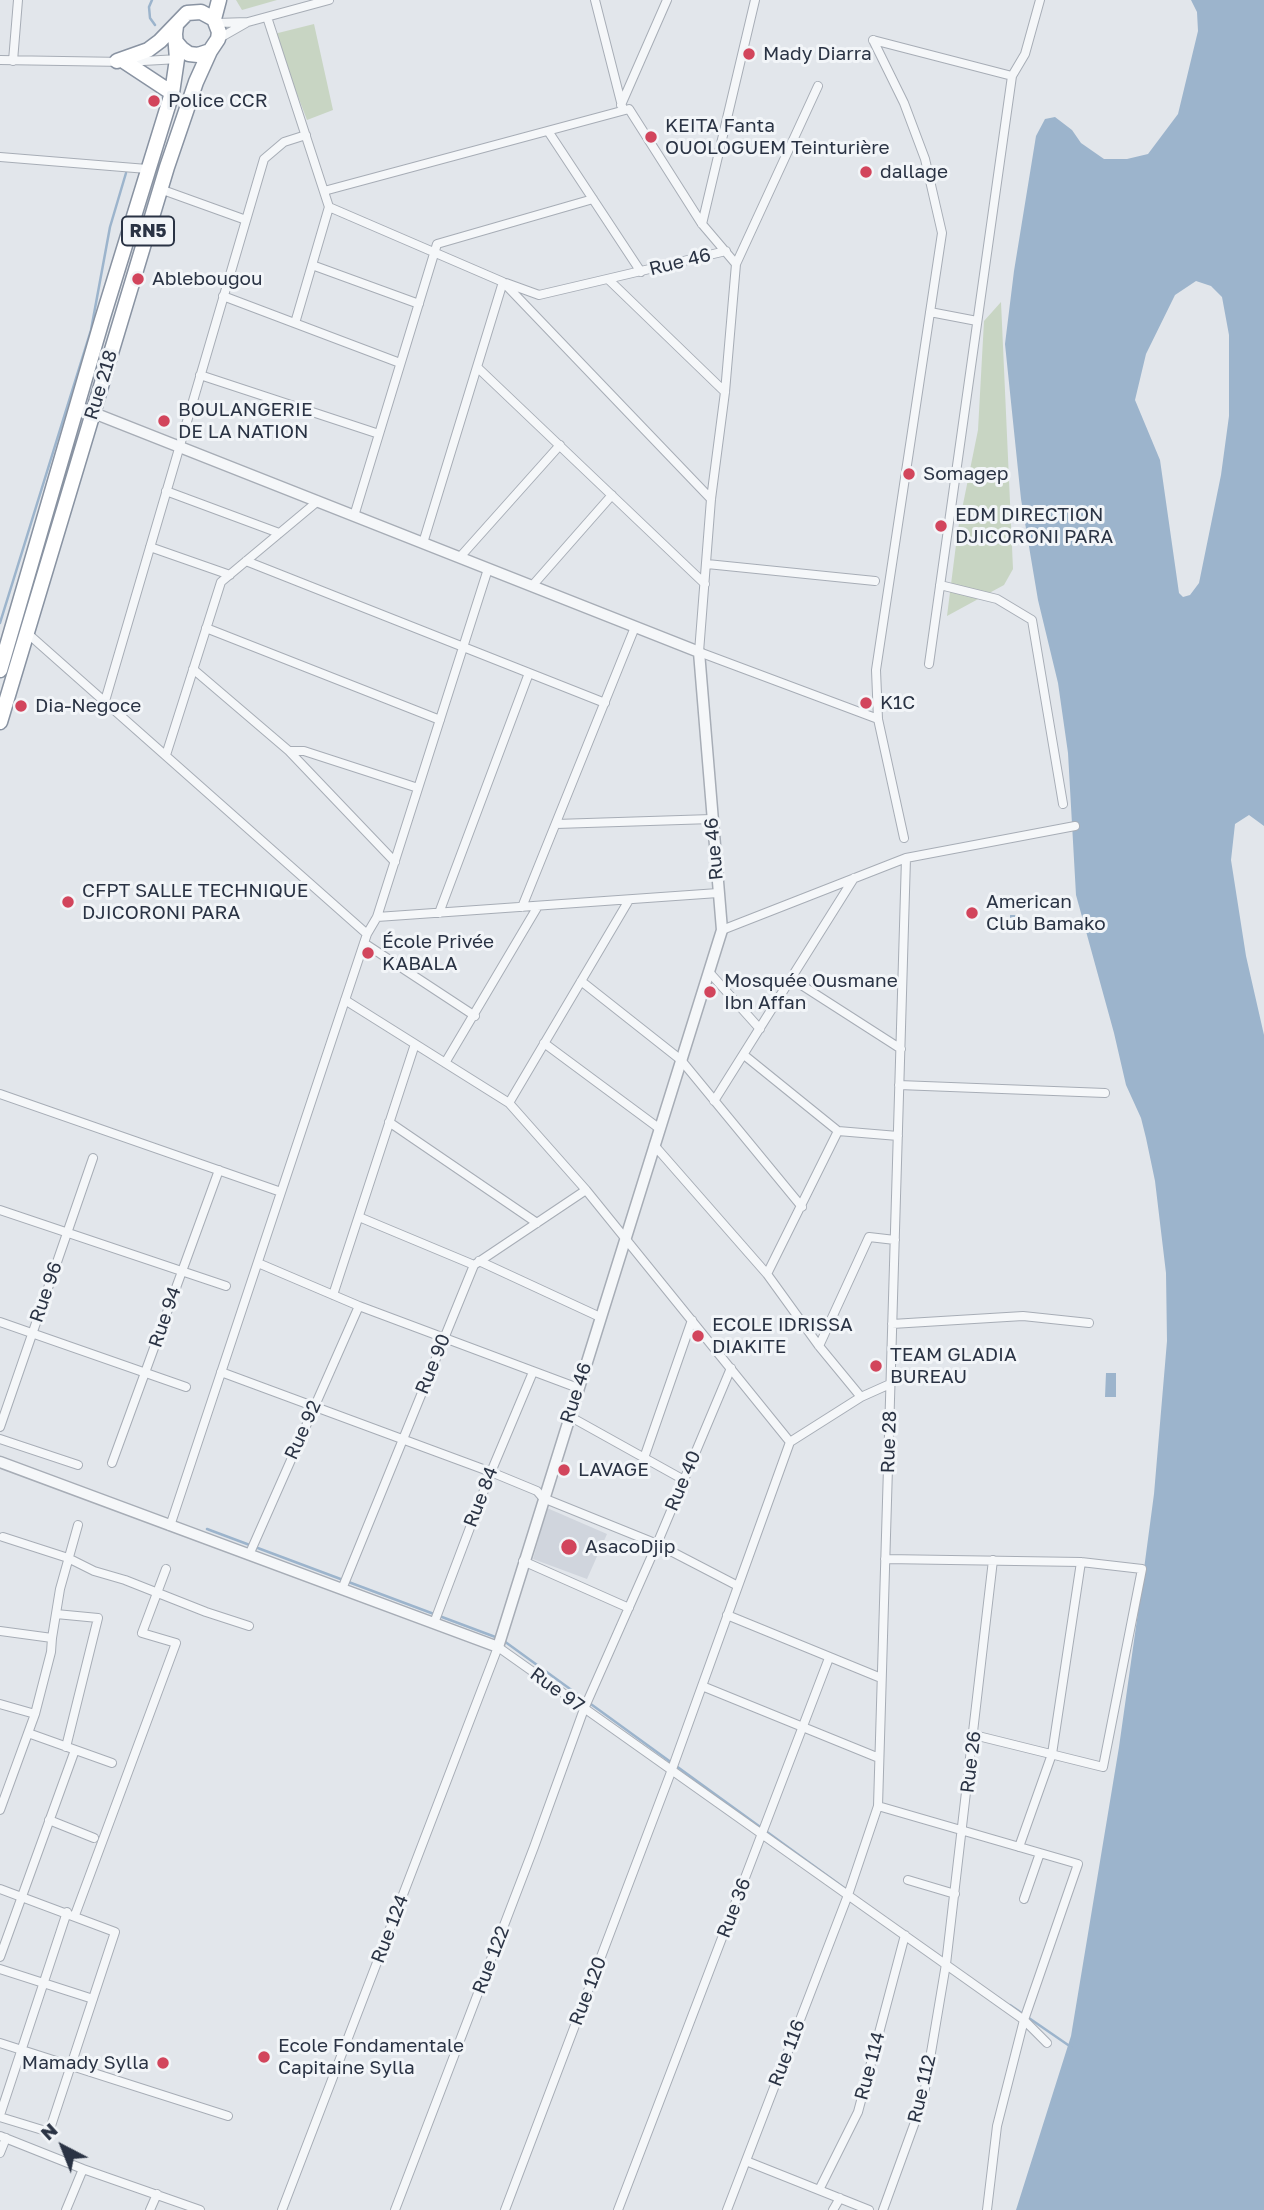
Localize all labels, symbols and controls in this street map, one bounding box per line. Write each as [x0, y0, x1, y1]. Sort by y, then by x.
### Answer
place label: Mady Diarra [763, 43, 872, 65]
marker: Mady Diarra [741, 46, 757, 62]
place label: Police CCR [168, 90, 268, 112]
marker: Police CCR [146, 93, 162, 109]
place label: KEITA Fanta OUOLOGUEM Teinturière [665, 115, 890, 159]
marker: KEITA Fanta OUOLOGUEM Teinturière [643, 129, 659, 145]
place label: dallage [880, 161, 948, 183]
marker: dallage [858, 164, 874, 180]
road number: RN5 [122, 216, 174, 246]
street label: Rue 46 [647, 243, 713, 281]
place label: Ablebougou [152, 268, 262, 290]
marker: Ablebougou [130, 271, 146, 287]
street label: Rue 218 [80, 347, 122, 423]
place label: BOULANGERIE DE LA NATION [178, 399, 313, 443]
marker: BOULANGERIE DE LA NATION [156, 413, 172, 429]
place label: Somagep [923, 463, 1008, 485]
marker: Somagep [901, 466, 917, 482]
place label: EDM DIRECTION DJICORONI PARA [955, 504, 1113, 548]
marker: EDM DIRECTION DJICORONI PARA [933, 518, 949, 534]
place label: K1C [880, 692, 915, 714]
place label: Dia-Negoce [35, 695, 141, 717]
marker: K1C [858, 695, 874, 711]
marker: Dia-Negoce [13, 698, 29, 714]
street label: Rue 46 [700, 817, 728, 881]
place label: CFPT SALLE TECHNIQUE DJICORONI PARA [82, 880, 308, 924]
place label: American Club Bamako [986, 891, 1106, 935]
marker: CFPT SALLE TECHNIQUE DJICORONI PARA [60, 894, 76, 910]
marker: American Club Bamako [964, 905, 980, 921]
place label: École Privée KABALA [382, 931, 494, 975]
marker: École Privée KABALA [360, 945, 376, 961]
place label: Mosquée Ousmane Ibn Affan [724, 970, 898, 1014]
marker: Mosquée Ousmane Ibn Affan [702, 984, 718, 1000]
street label: Rue 96 [25, 1259, 67, 1325]
street label: Rue 94 [144, 1284, 186, 1350]
place label: ECOLE IDRISSA DIAKITE [712, 1314, 853, 1358]
marker: ECOLE IDRISSA DIAKITE [690, 1328, 706, 1344]
street label: Rue 90 [411, 1330, 455, 1398]
place label: TEAM GLADIA BUREAU [890, 1344, 1017, 1388]
marker: TEAM GLADIA BUREAU [868, 1358, 884, 1374]
street label: Rue 46 [555, 1360, 597, 1426]
street label: Rue 92 [280, 1397, 326, 1463]
street label: Rue 28 [877, 1410, 901, 1474]
street label: Rue 40 [660, 1447, 706, 1515]
place label: LAVAGE [578, 1459, 649, 1481]
marker: LAVAGE [556, 1462, 572, 1478]
street label: Rue 84 [459, 1464, 503, 1530]
place label: AsacoDjip [585, 1536, 675, 1558]
marker: AsacoDjip [559, 1537, 579, 1557]
street label: Rue 97 [525, 1663, 589, 1717]
street label: Rue 26 [956, 1730, 986, 1794]
street label: Rue 36 [712, 1875, 756, 1941]
street label: Rue 124 [367, 1891, 413, 1967]
street label: Rue 122 [468, 1923, 514, 1997]
street label: Rue 120 [564, 1953, 612, 2029]
street label: Rue 116 [764, 2016, 810, 2090]
street label: Rue 114 [850, 2029, 890, 2103]
place label: Ecole Fondamentale Capitaine Sylla [278, 2035, 464, 2079]
marker: Ecole Fondamentale Capitaine Sylla [256, 2049, 272, 2065]
place label: Mamady Sylla [22, 2052, 149, 2074]
street label: Rue 112 [903, 2053, 941, 2125]
marker: Mamady Sylla [155, 2055, 171, 2071]
north arrow [28, 2112, 98, 2182]
text: N [36, 2118, 62, 2144]

